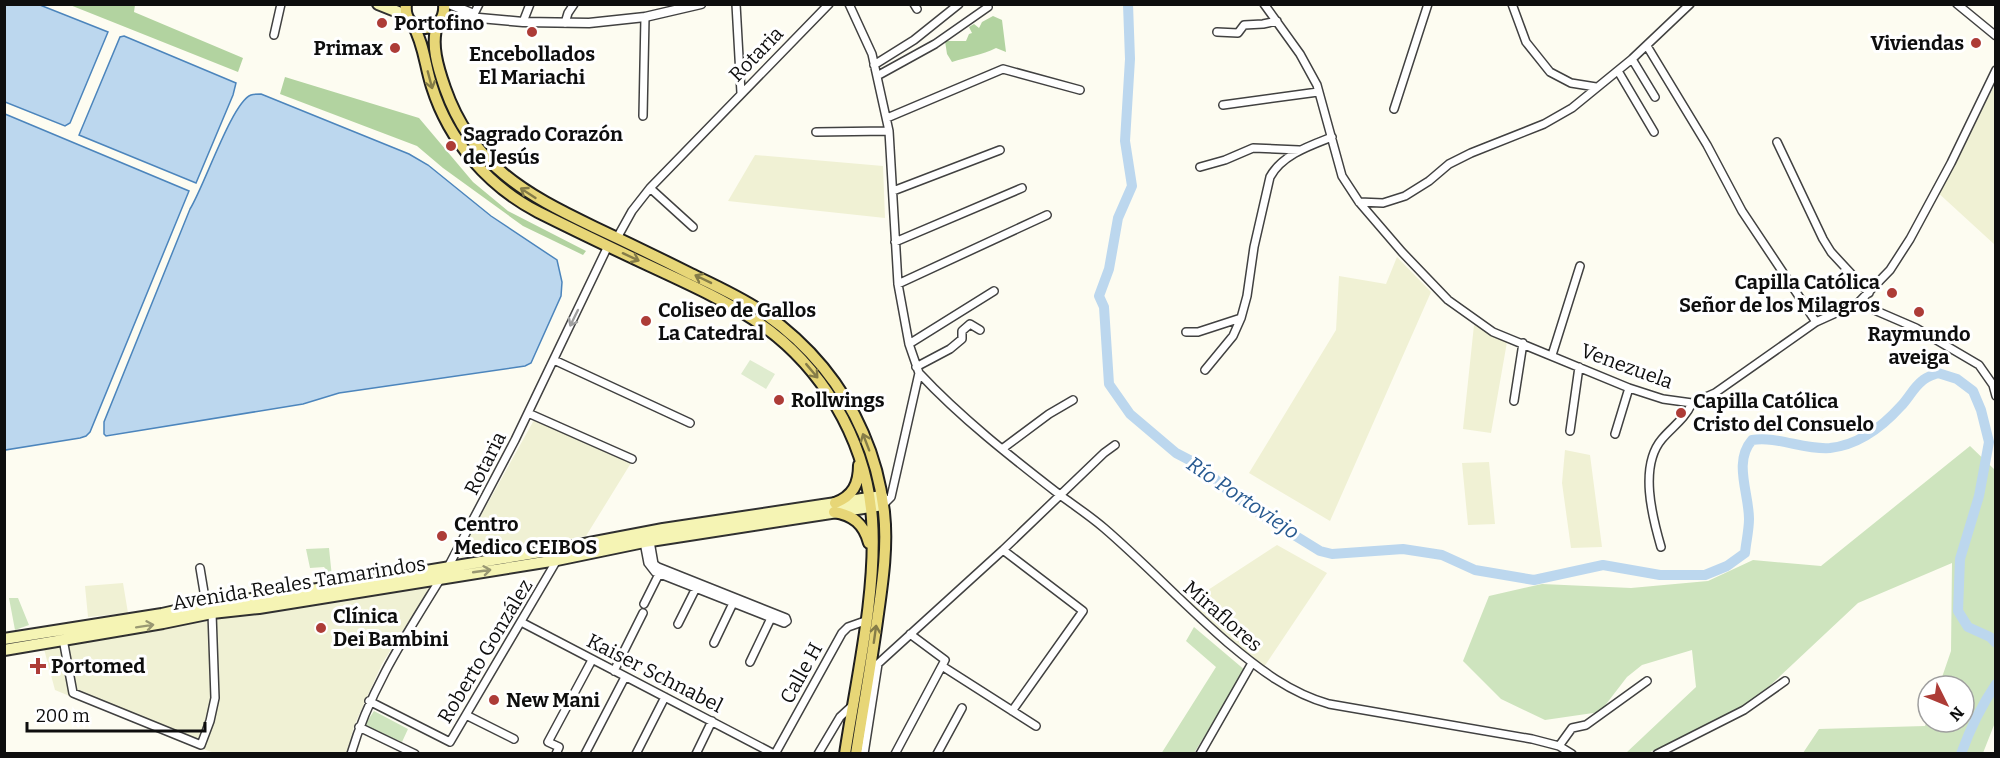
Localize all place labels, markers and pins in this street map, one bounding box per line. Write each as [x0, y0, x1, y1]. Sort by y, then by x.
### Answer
place label: Portofino [394, 11, 484, 35]
marker: Portofino [375, 16, 389, 30]
marker: Encebollados El Mariachi [525, 25, 539, 39]
place label: Viviendas [1870, 31, 1964, 55]
place label: Primax [314, 36, 384, 60]
marker: Viviendas [1969, 36, 1983, 50]
marker: Primax [388, 41, 402, 55]
place label: Encebollados El Mariachi [469, 42, 595, 89]
place label: Sagrado Corazón de Jesús [463, 122, 623, 169]
marker: Sagrado Corazón de Jesús [444, 139, 458, 153]
place label: Capilla Católica Señor de los Milagros [1679, 270, 1880, 317]
marker: Capilla Católica Señor de los Milagros [1885, 286, 1899, 300]
place label: Coliseo de Gallos La Catedral [658, 298, 816, 345]
marker: Raymundo aveiga [1912, 305, 1926, 319]
marker: Coliseo de Gallos La Catedral [639, 314, 653, 328]
place label: Raymundo aveiga [1867, 322, 1971, 369]
place label: Rollwings [791, 388, 885, 412]
place label: Capilla Católica Cristo del Consuelo [1693, 389, 1874, 436]
marker: Rollwings [772, 393, 786, 407]
marker: Capilla Católica Cristo del Consuelo [1674, 406, 1688, 420]
place label: Centro Medico CEIBOS [454, 512, 597, 559]
marker: Centro Medico CEIBOS [435, 529, 449, 543]
place label: Clínica Dei Bambini [333, 604, 449, 651]
marker: Clínica Dei Bambini [314, 621, 328, 635]
place label: Portomed [51, 654, 145, 678]
marker: Portomed [29, 657, 47, 675]
place label: New Mani [506, 688, 601, 712]
marker: New Mani [487, 693, 501, 707]

